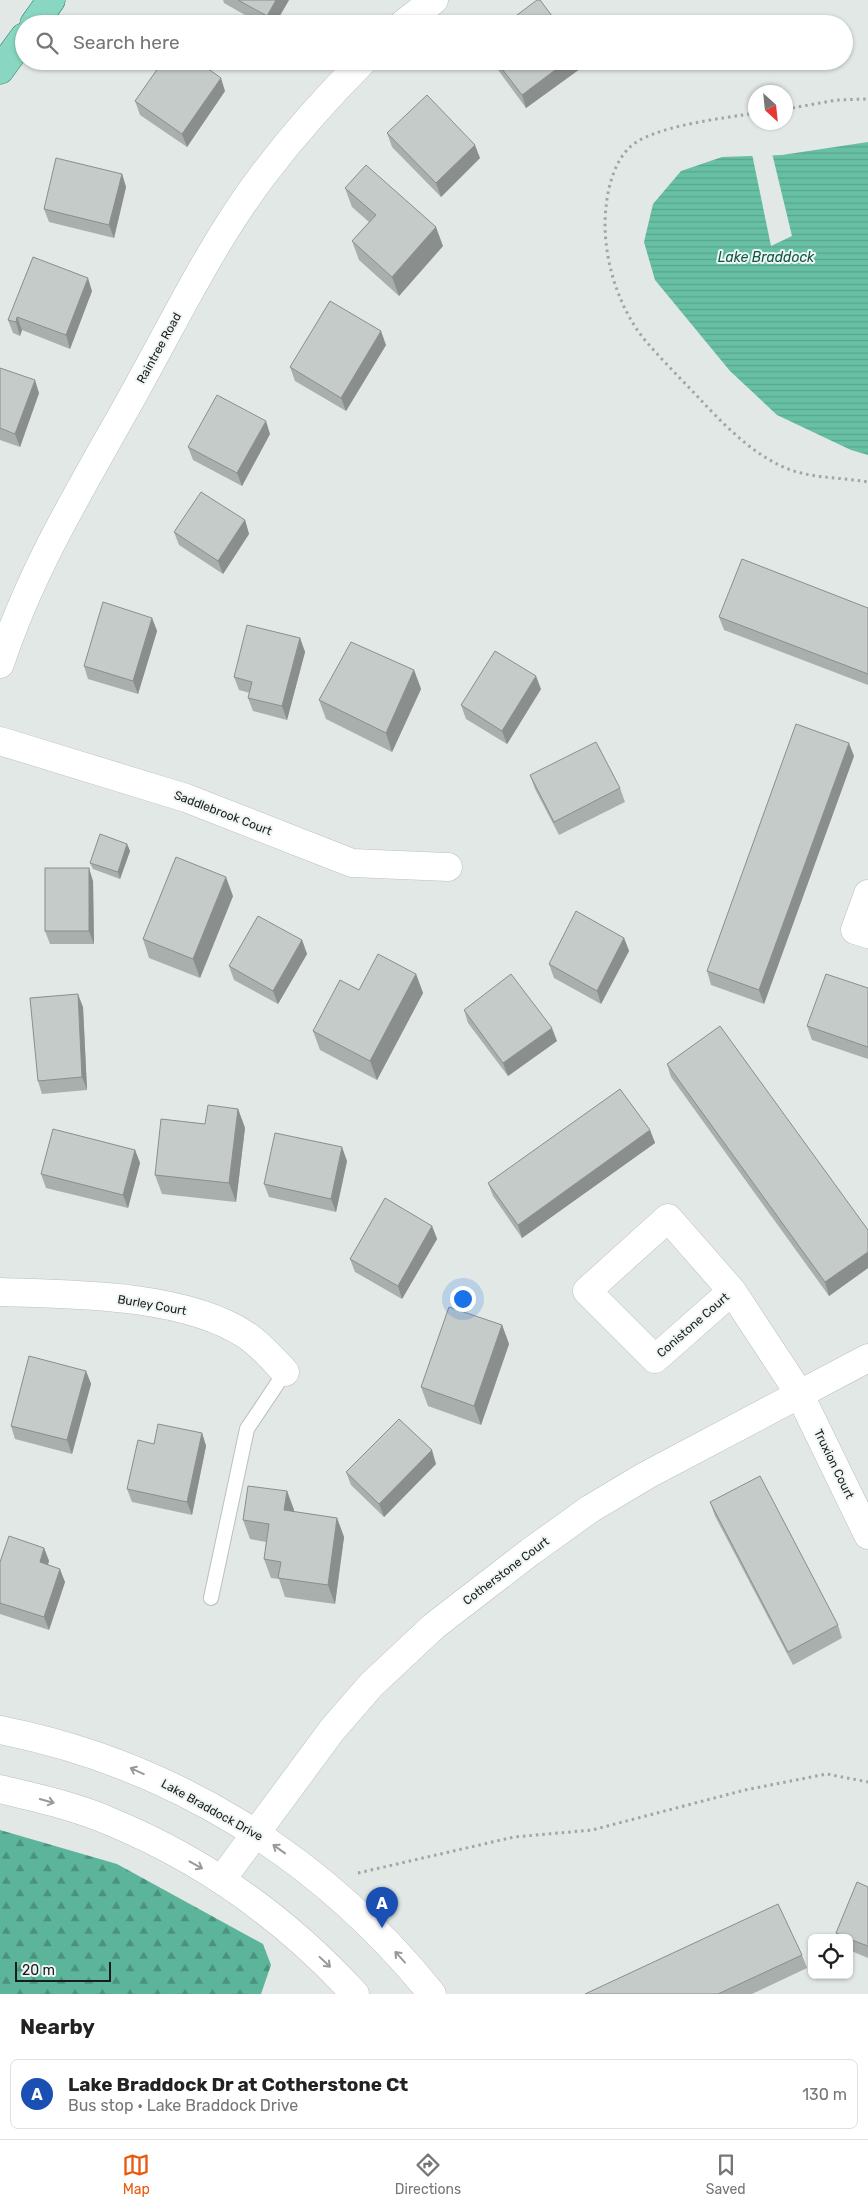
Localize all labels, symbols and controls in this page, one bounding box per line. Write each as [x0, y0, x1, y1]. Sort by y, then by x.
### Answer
search box [15, 15, 853, 70]
icon: search [33, 29, 61, 57]
text: Search here [73, 31, 180, 54]
north arrow [748, 85, 793, 130]
water label: Lake Braddock [718, 249, 815, 266]
street label: Raintree Road [134, 310, 184, 386]
street label: Saddlebrook Court [172, 788, 274, 838]
your location [450, 1286, 476, 1312]
street label: Conistone Court [654, 1290, 732, 1360]
street label: Burley Court [116, 1292, 188, 1318]
street label: Truxion Court [811, 1427, 857, 1501]
street label: Cotherstone Court [460, 1534, 552, 1608]
one-way arrow [130, 1765, 145, 1775]
street label: Lake Braddock Drive [159, 1776, 265, 1844]
one-way arrow [39, 1797, 55, 1806]
one-way arrow [272, 1844, 286, 1854]
one-way arrow [189, 1860, 203, 1870]
pin: A [366, 1887, 398, 1928]
map controls [808, 1934, 853, 1979]
button: locate [808, 1934, 853, 1979]
one-way arrow [394, 1951, 406, 1964]
one-way arrow [319, 1956, 332, 1968]
scale bar [15, 1959, 111, 1982]
text: 20 m [22, 1962, 55, 1979]
text: Nearby [20, 2014, 95, 2039]
text: Lake Braddock Dr at Cotherstone Ct [68, 2073, 408, 2096]
text: A [31, 2085, 43, 2104]
text: 130 m [802, 2085, 847, 2104]
text: Bus stop · Lake Braddock Drive [68, 2096, 298, 2115]
tab: Map [122, 2151, 150, 2198]
tab: Directions [395, 2151, 461, 2198]
tab: Saved [706, 2151, 746, 2198]

